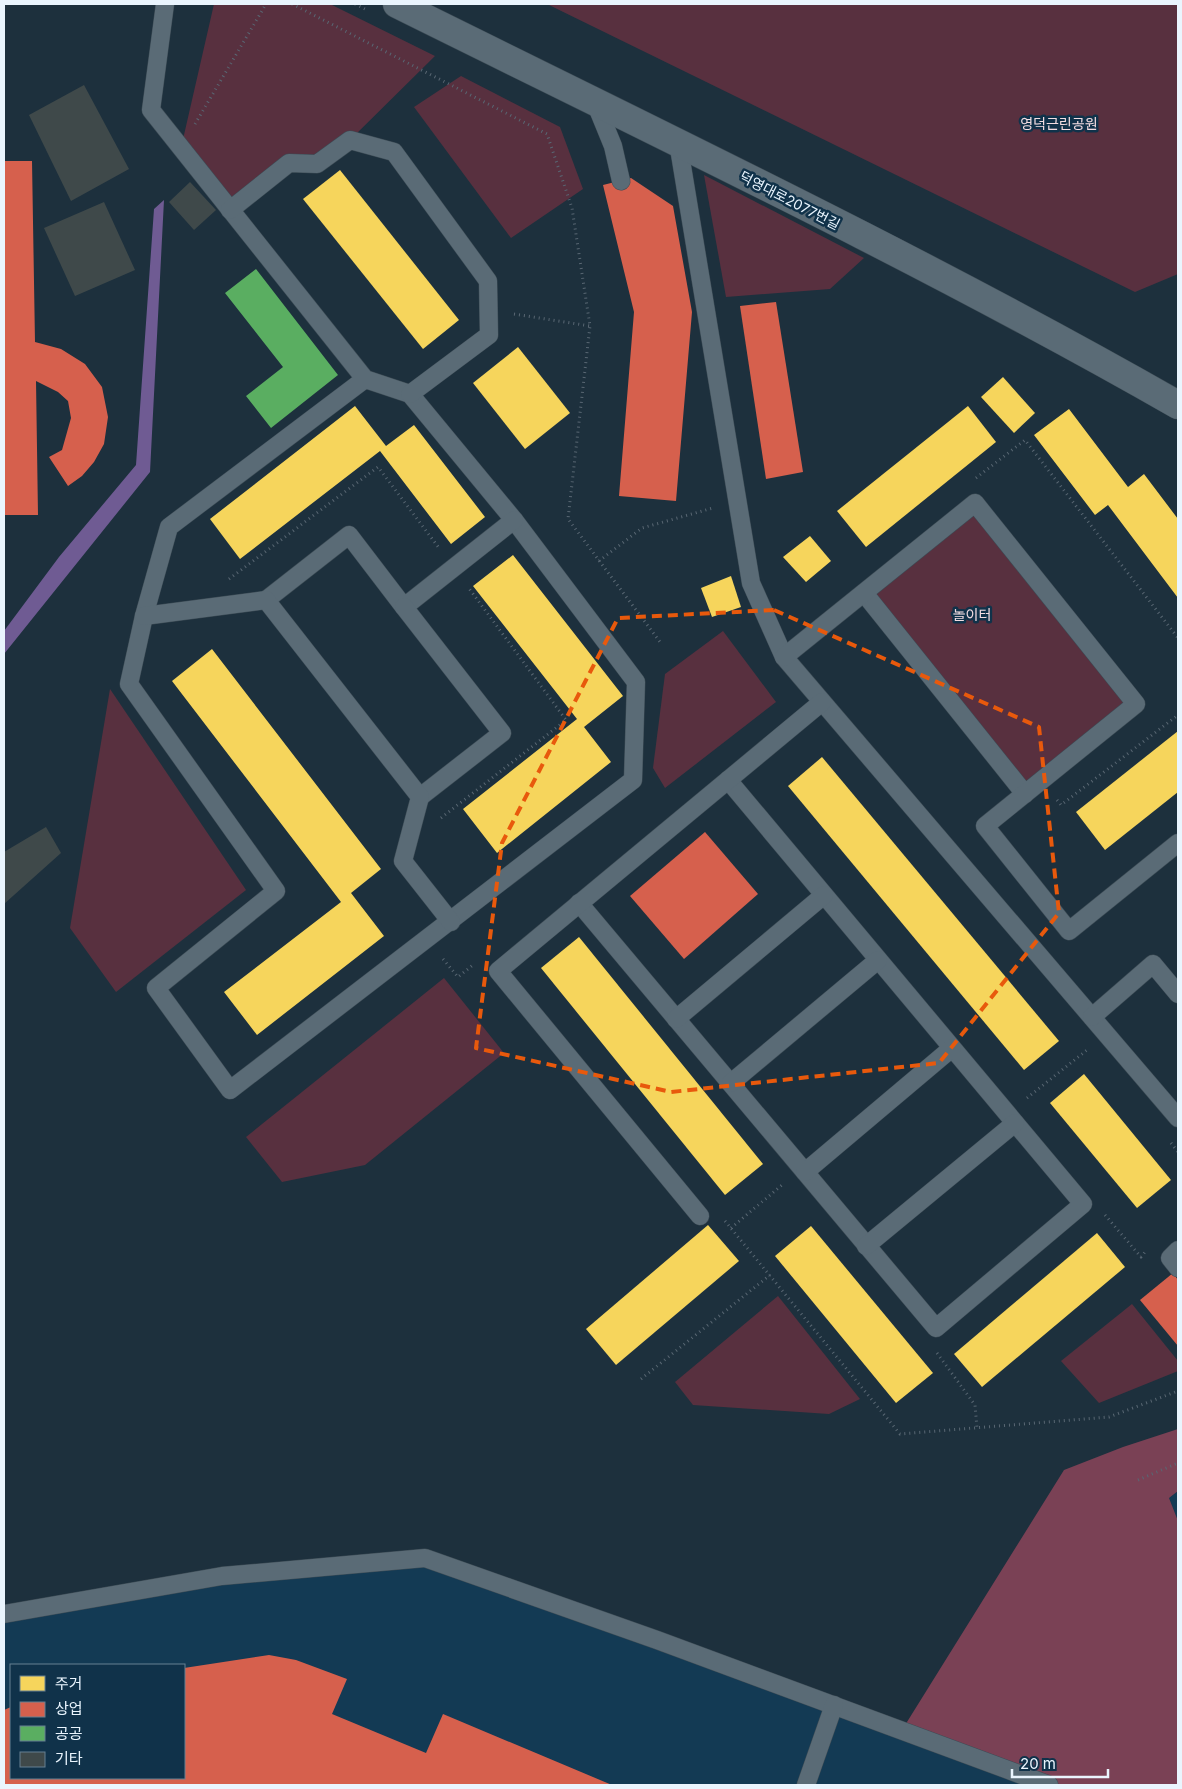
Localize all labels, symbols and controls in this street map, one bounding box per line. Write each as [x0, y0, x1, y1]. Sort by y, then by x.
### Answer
park label: 영덕근린공원 [1020, 115, 1098, 132]
street label: 덕영대로2077번길 [737, 167, 843, 233]
park label: 놀이터 [953, 606, 991, 623]
legend [10, 1664, 185, 1779]
text: 주거 [55, 1674, 83, 1693]
text: 상업 [55, 1699, 83, 1718]
text: 공공 [55, 1724, 83, 1743]
scale bar [1012, 1746, 1108, 1778]
text: 기타 [55, 1749, 83, 1768]
text: 20 m [1020, 1754, 1056, 1773]

